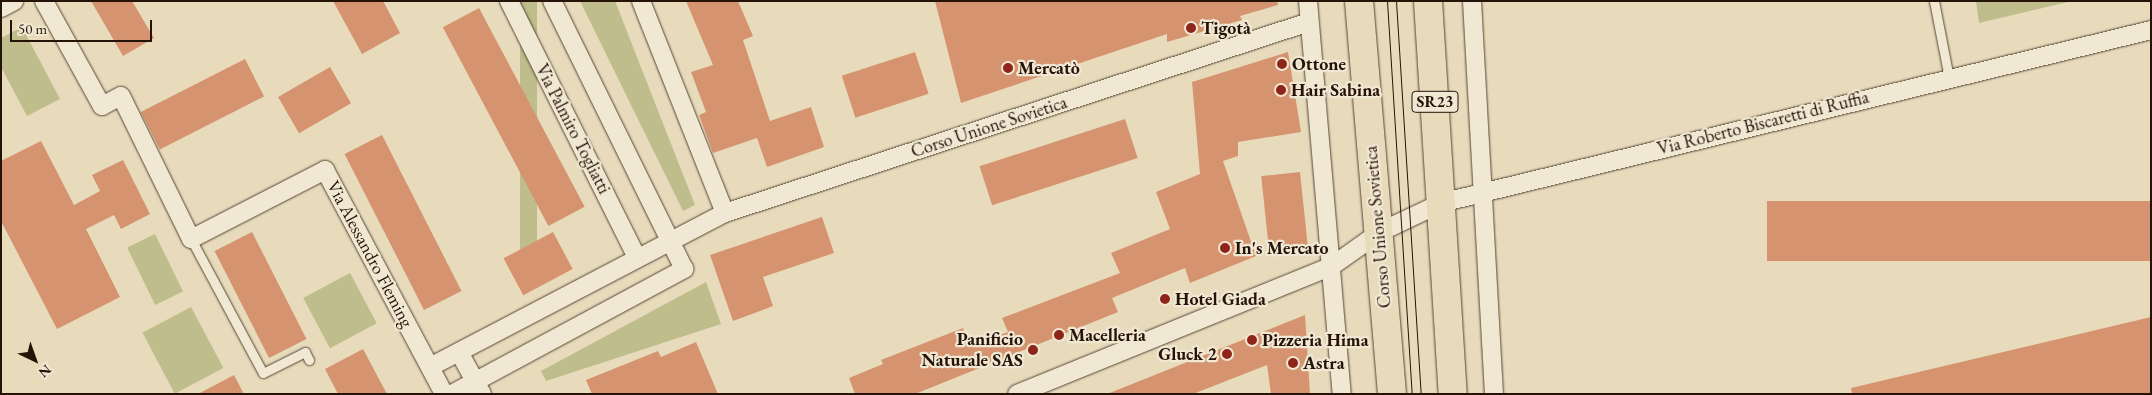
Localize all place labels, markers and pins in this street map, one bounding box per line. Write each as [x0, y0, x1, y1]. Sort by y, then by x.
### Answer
place label: Tigotà [1201, 17, 1251, 39]
marker: Tigotà [1185, 22, 1197, 34]
place label: Ottone [1292, 53, 1346, 75]
place label: Mercatò [1018, 57, 1080, 79]
marker: Ottone [1276, 58, 1288, 70]
marker: Mercatò [1002, 62, 1014, 74]
place label: Hair Sabina [1291, 79, 1380, 101]
marker: Hair Sabina [1275, 84, 1287, 96]
place label: In's Mercato [1235, 237, 1328, 259]
marker: In's Mercato [1219, 242, 1231, 254]
place label: Hotel Giada [1175, 288, 1266, 310]
marker: Hotel Giada [1159, 293, 1171, 305]
place label: Macelleria [1069, 324, 1146, 346]
place label: Panificio Naturale SAS [921, 329, 1023, 372]
marker: Macelleria [1053, 329, 1065, 341]
place label: Pizzeria Hima [1262, 329, 1369, 351]
marker: Pizzeria Hima [1246, 334, 1258, 346]
place label: Gluck 2 [1158, 343, 1217, 365]
marker: Panificio Naturale SAS [1027, 344, 1039, 356]
marker: Gluck 2 [1221, 348, 1233, 360]
place label: Astra [1303, 352, 1345, 374]
marker: Astra [1287, 357, 1299, 369]

